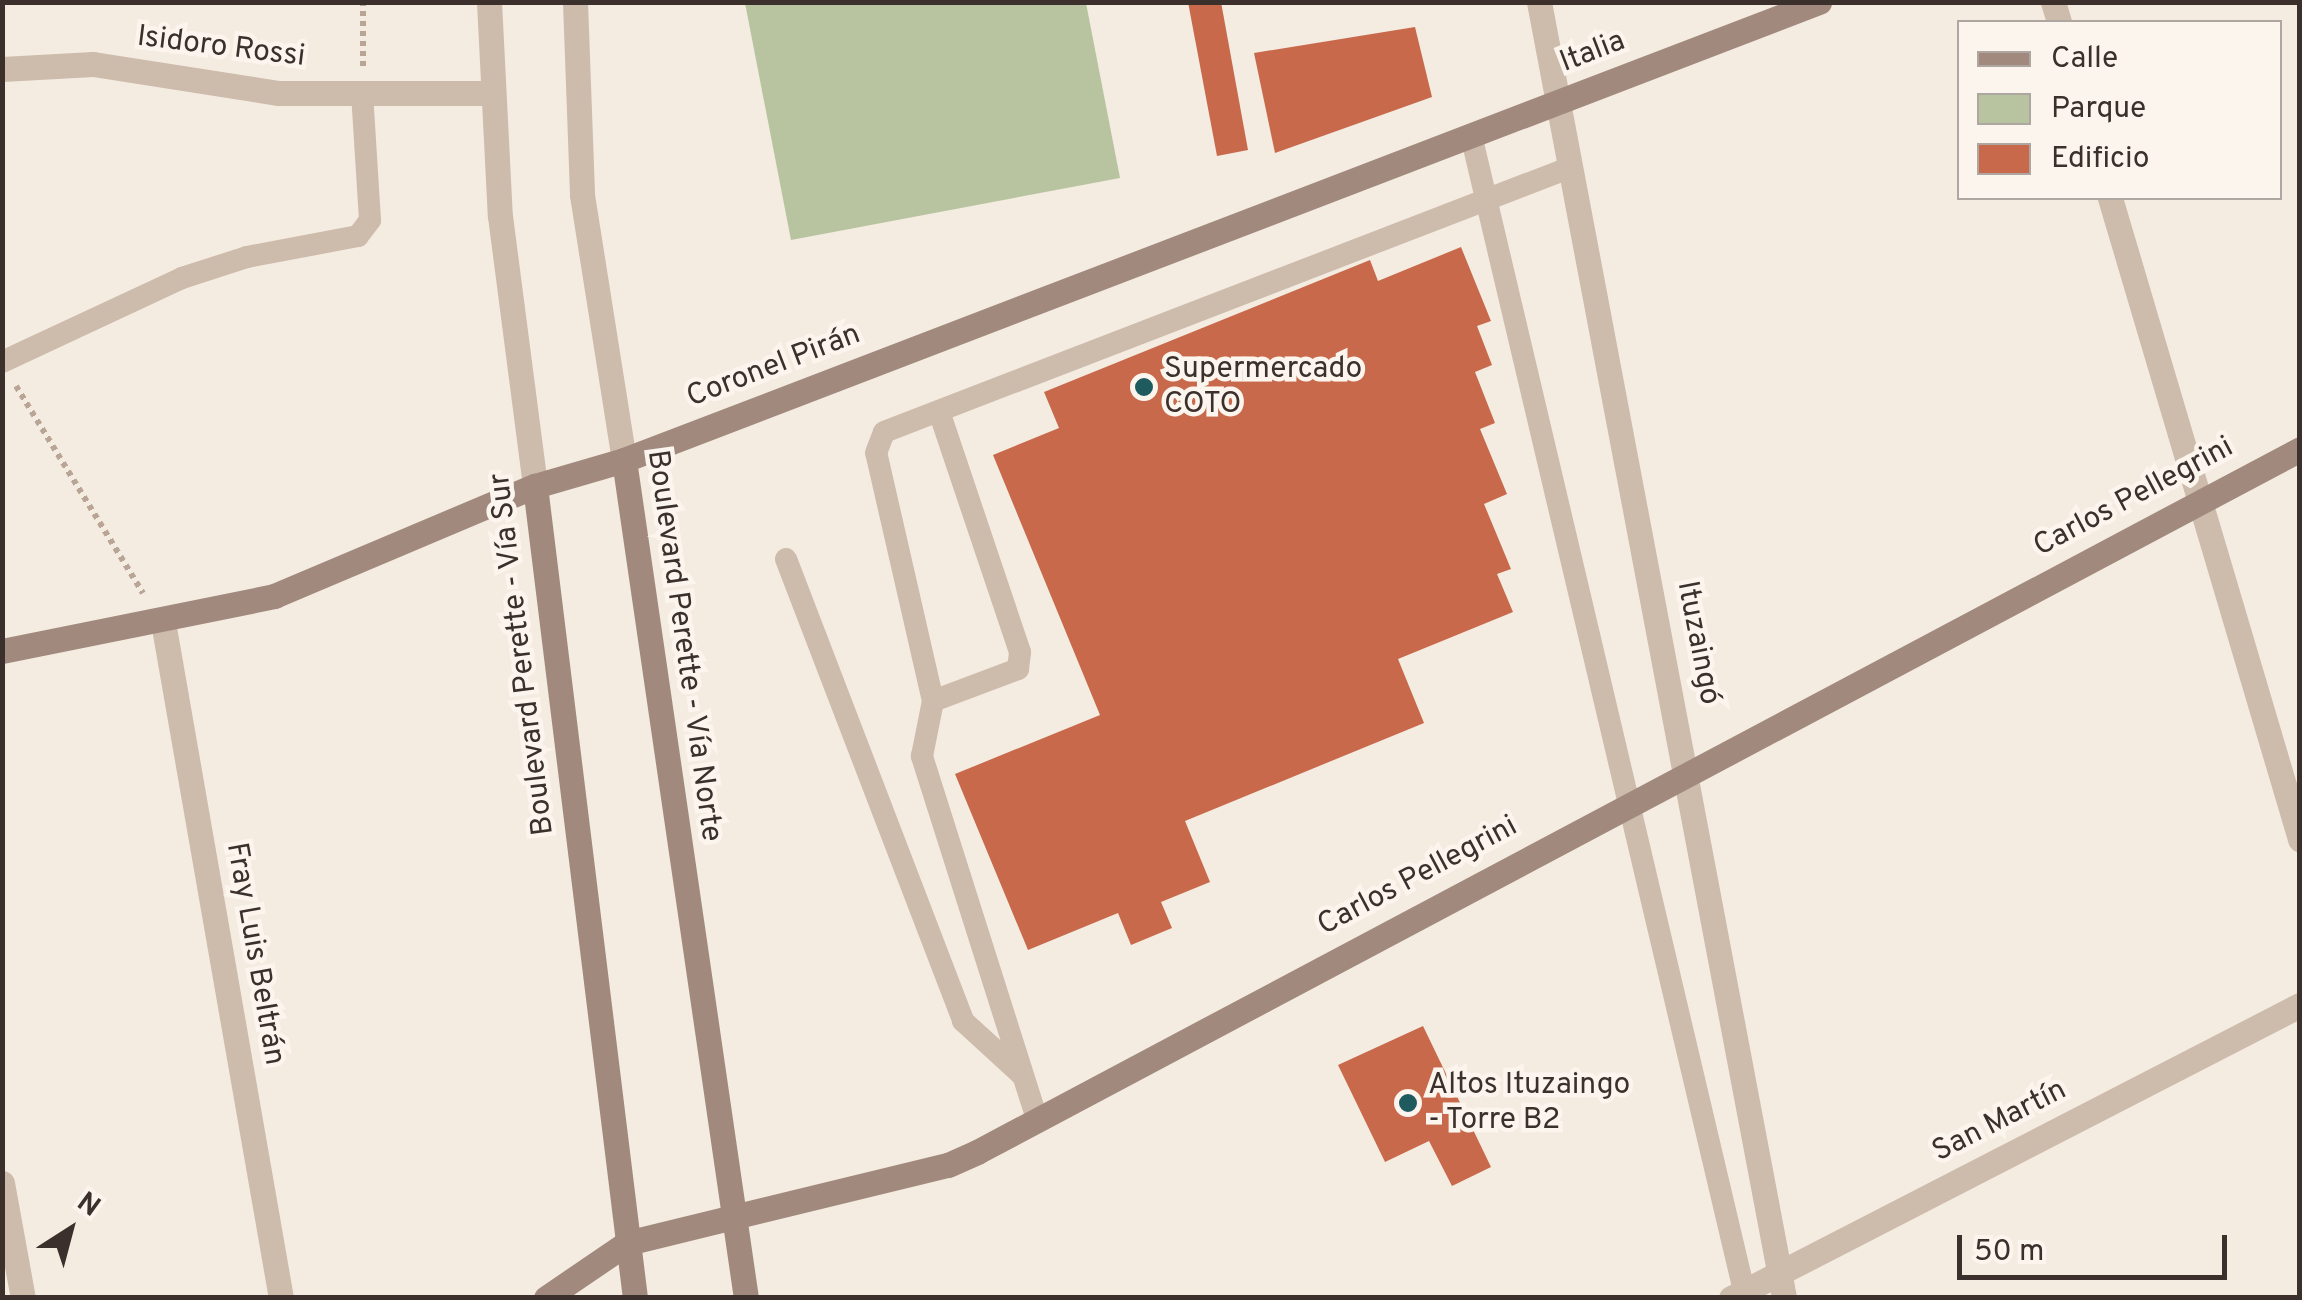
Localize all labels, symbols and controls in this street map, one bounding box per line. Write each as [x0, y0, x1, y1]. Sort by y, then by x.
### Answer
street label: Isidoro Rossi [135, 20, 307, 76]
legend [1957, 20, 2282, 200]
street label: Italia [1555, 24, 1631, 82]
text: Calle [2051, 41, 2118, 78]
text: Parque [2051, 91, 2146, 128]
text: Edificio [2051, 141, 2149, 178]
street label: Coronel Pirán [682, 317, 866, 417]
place label: Supermercado COTO [1164, 352, 1362, 422]
marker: Supermercado COTO [1133, 376, 1155, 398]
street label: Carlos Pellegrini [2028, 430, 2240, 566]
street label: Boulevard Perette - Vía Norte [638, 447, 728, 845]
street label: Boulevard Perette - Vía Sur [483, 470, 563, 838]
street label: Ituzaingó [1667, 578, 1727, 708]
street label: Carlos Pellegrini [1312, 809, 1524, 945]
street label: Fray Luis Beltrán [217, 840, 291, 1068]
place label: Altos Ituzaingo - Torre B2 [1428, 1068, 1630, 1138]
street label: San Martín [1927, 1073, 2073, 1171]
marker: Altos Ituzaingo - Torre B2 [1397, 1092, 1419, 1114]
north arrow [20, 1180, 120, 1280]
text: N [69, 1185, 106, 1226]
scale bar [1962, 1215, 2232, 1277]
text: 50 m [1974, 1234, 2044, 1271]

